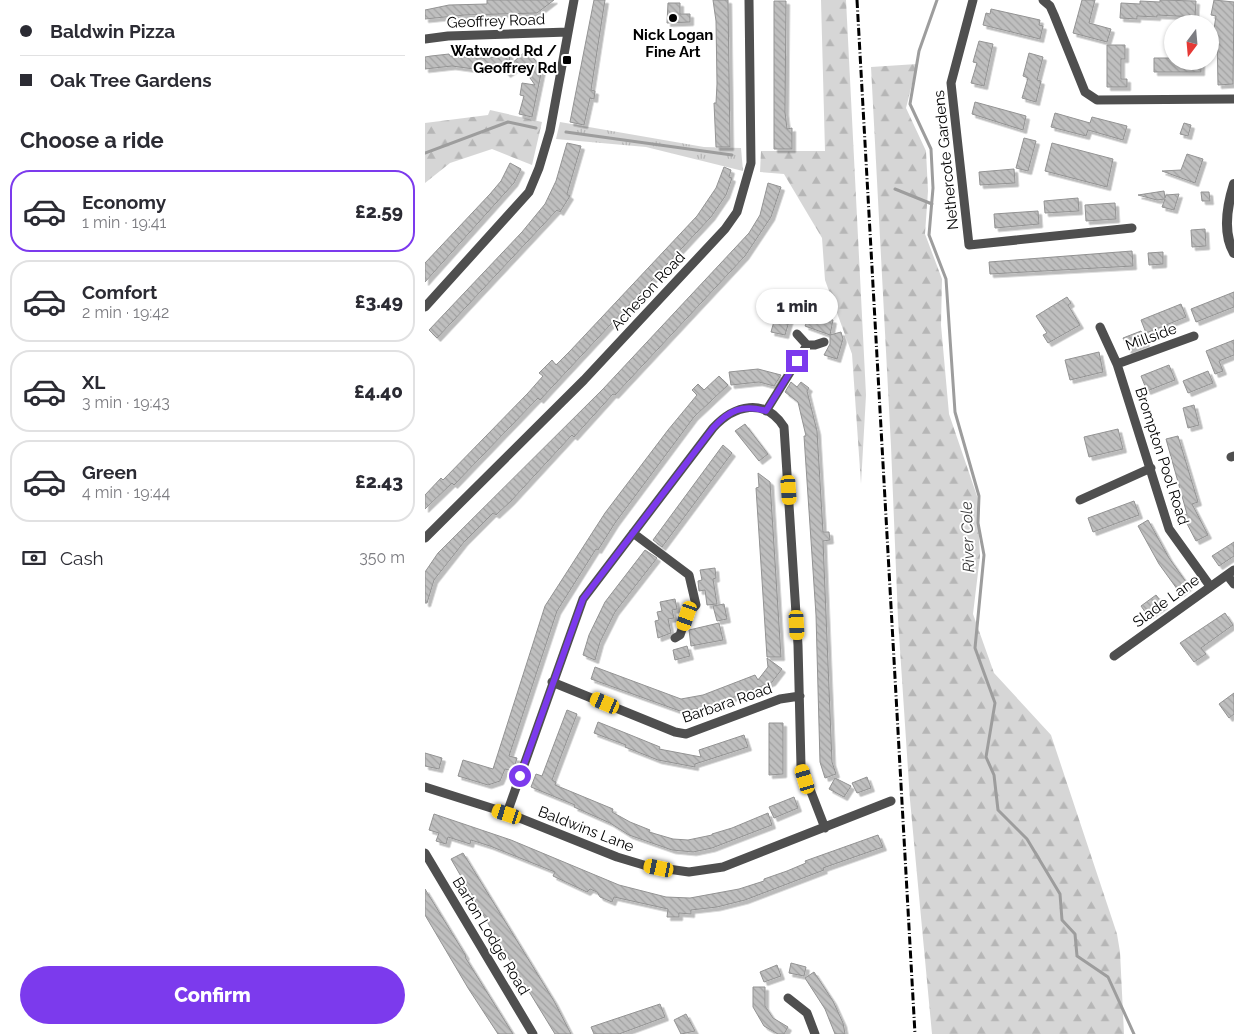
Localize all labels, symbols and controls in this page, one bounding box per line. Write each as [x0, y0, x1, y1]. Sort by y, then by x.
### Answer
street label: Geoffrey Road [447, 10, 545, 32]
marker: Nick Logan Fine Art [667, 12, 679, 24]
north arrow [1164, 15, 1219, 70]
map controls [1164, 15, 1219, 70]
text: Baldwin Pizza [50, 20, 175, 42]
place label: Nick Logan Fine Art [633, 26, 713, 61]
place label: Watwood Rd / Geoffrey Rd [451, 42, 558, 77]
marker: Watwood Rd / Geoffrey Rd [561, 54, 573, 66]
text: Oak Tree Gardens [50, 69, 212, 91]
street label: Nethercote Gardens [930, 89, 962, 231]
text: Choose a ride [20, 127, 164, 153]
icon: car [22, 189, 67, 234]
text: Economy [82, 191, 166, 213]
text: £2.59 [355, 200, 403, 222]
text: 1 min · 19:41 [82, 213, 166, 232]
street label: Acheson Road [607, 248, 689, 334]
icon: car [22, 279, 67, 324]
text: Comfort [82, 281, 157, 303]
callout: 1 min [756, 288, 838, 324]
text: £3.49 [355, 290, 403, 312]
text: 1 min [776, 297, 818, 316]
text: 2 min · 19:42 [82, 303, 169, 322]
street label: Millside [1123, 319, 1179, 355]
route end [786, 350, 808, 372]
icon: car [22, 369, 67, 414]
text: XL [82, 371, 105, 393]
text: £4.40 [354, 380, 403, 402]
street label: Brompton Pool Road [1131, 385, 1193, 527]
text: 3 min · 19:43 [82, 393, 170, 412]
icon: car [22, 459, 67, 504]
text: Green [82, 461, 137, 483]
text: £2.43 [355, 470, 403, 492]
car [780, 475, 797, 505]
text: 4 min · 19:44 [82, 483, 170, 502]
water label: River Cole [957, 501, 978, 573]
icon: cash [20, 544, 48, 572]
text: Cash [60, 547, 104, 569]
text: 350 m [359, 548, 405, 567]
street label: Slade Lane [1129, 571, 1203, 631]
car [675, 599, 698, 633]
car [788, 610, 805, 640]
street label: Barbara Road [680, 679, 774, 727]
car [588, 690, 621, 716]
car [793, 762, 816, 796]
route start [509, 765, 531, 787]
car [490, 802, 523, 826]
street label: Baldwins Lane [535, 802, 637, 856]
car [642, 858, 675, 878]
street label: Barton Lodge Road [449, 874, 533, 998]
button: Confirm [20, 966, 405, 1024]

